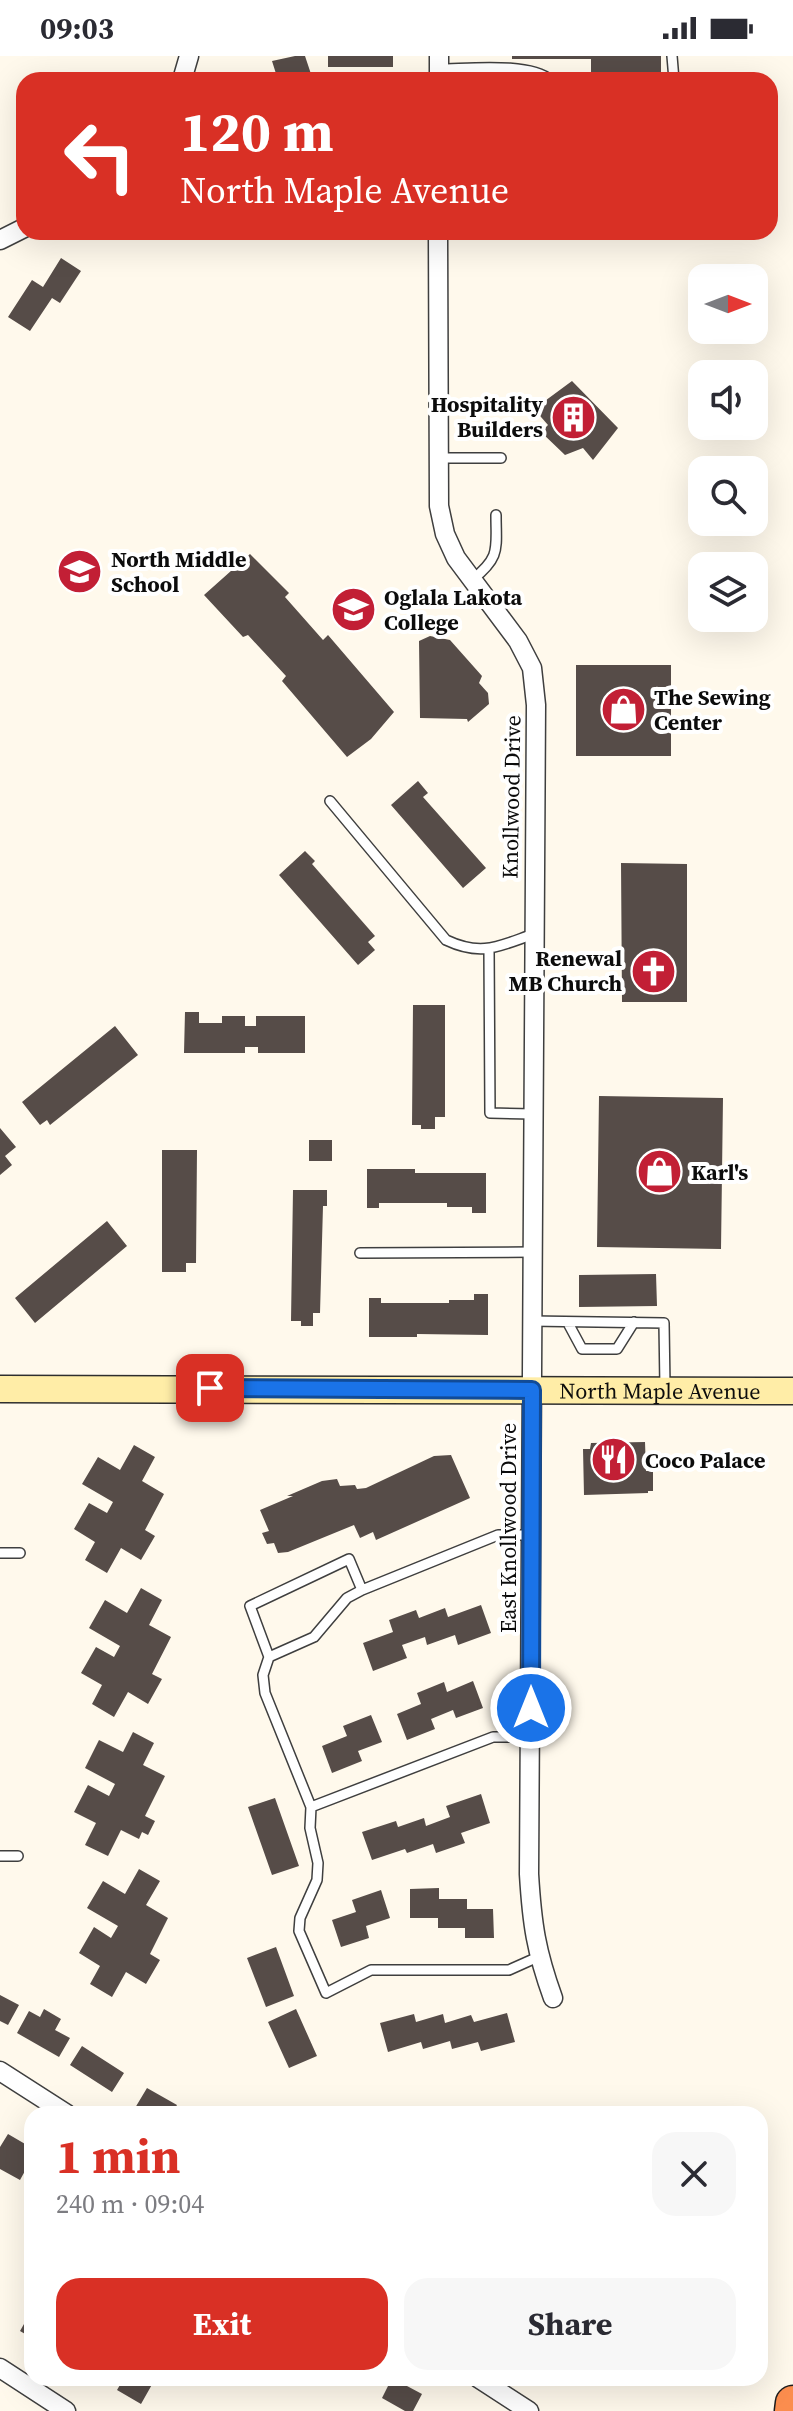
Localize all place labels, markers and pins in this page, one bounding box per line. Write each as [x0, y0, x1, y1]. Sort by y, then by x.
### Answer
place label: Hospitality Builders [431, 389, 543, 444]
building icon: Hospitality Builders [550, 393, 598, 441]
place label: North Middle School [111, 544, 246, 599]
school or university icon: North Middle School [56, 548, 104, 596]
place label: Oglala Lakota College [384, 582, 523, 637]
school or university icon: Oglala Lakota College [329, 586, 377, 634]
place label: The Sewing Center [654, 682, 771, 737]
shop icon: The Sewing Center [599, 686, 647, 734]
place label: Renewal MB Church [509, 943, 622, 998]
church icon: Renewal MB Church [629, 947, 677, 995]
shop icon: Karl's [636, 1148, 684, 1196]
place label: Karl's [691, 1157, 748, 1187]
pin [176, 1354, 244, 1422]
restaurant icon: Coco Palace [590, 1436, 638, 1484]
place label: Coco Palace [645, 1445, 766, 1475]

